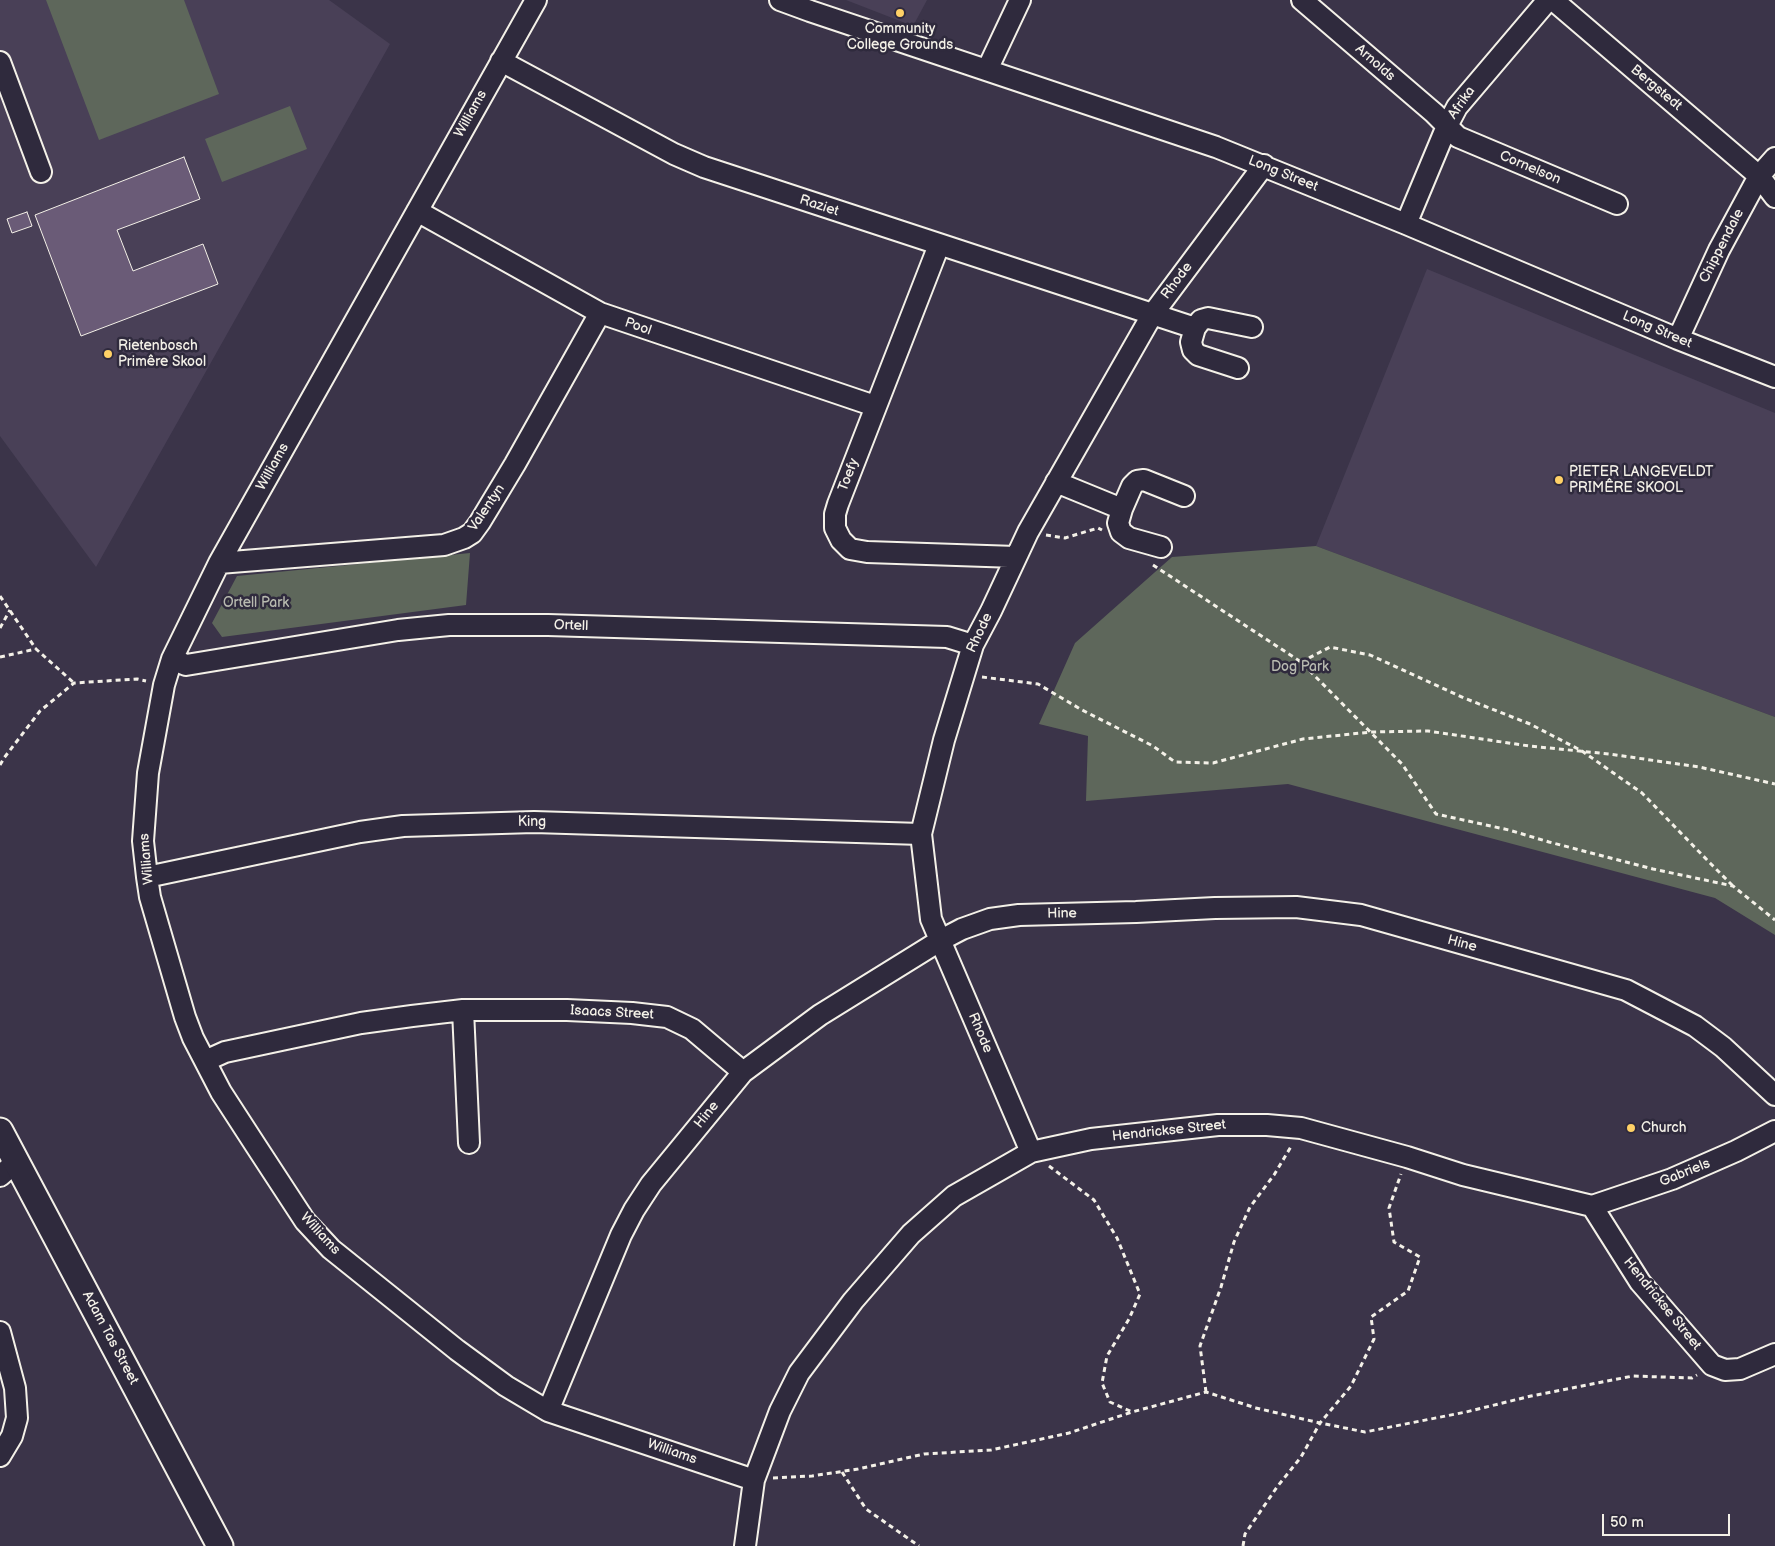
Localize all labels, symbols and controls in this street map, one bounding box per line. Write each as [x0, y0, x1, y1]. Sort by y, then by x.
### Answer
marker: Community College Grounds [894, 7, 906, 19]
place label: Community College Grounds [847, 21, 953, 54]
street label: Arnolds [1352, 41, 1398, 85]
street label: Bergstedt [1627, 62, 1685, 114]
street label: Afrika [1445, 84, 1479, 122]
street label: Williams [451, 87, 491, 141]
street label: Cornelson [1497, 148, 1563, 188]
street label: Long Street [1246, 152, 1320, 196]
street label: Raziet [797, 192, 841, 220]
street label: Chippendale [1696, 206, 1748, 286]
street label: Rhode [1158, 259, 1196, 303]
street label: Long Street [1620, 308, 1694, 352]
street label: Pool [622, 315, 654, 339]
place label: Rietenbosch Primêre Skool [118, 338, 206, 371]
marker: Rietenbosch Primêre Skool [102, 348, 114, 360]
street label: Williams [253, 440, 293, 494]
street label: Toefy [835, 456, 863, 494]
place label: PIETER LANGEVELDT PRIMÊRE SKOOL [1569, 464, 1713, 497]
marker: PIETER LANGEVELDT PRIMÊRE SKOOL [1553, 474, 1565, 486]
street label: Valentyn [465, 481, 509, 535]
park label: Ortell Park [223, 595, 289, 611]
street label: Rhode [964, 610, 996, 656]
street label: Ortell [554, 617, 588, 635]
park label: Dog Park [1271, 659, 1329, 675]
street label: King [518, 814, 546, 830]
street label: Williams [136, 833, 158, 885]
street label: Hine [1047, 905, 1077, 923]
street label: Hine [1445, 932, 1479, 956]
street label: Isaacs Street [570, 1002, 654, 1024]
street label: Rhode [964, 1010, 996, 1056]
street label: Hine [691, 1098, 723, 1132]
street label: Hendrickse Street [1111, 1117, 1227, 1145]
place label: Church [1641, 1120, 1686, 1136]
marker: Church [1625, 1122, 1637, 1134]
street label: Gabriels [1657, 1155, 1713, 1191]
street label: Williams [296, 1210, 344, 1258]
street label: Hendrickse Street [1619, 1254, 1705, 1354]
street label: Adam Tas Street [78, 1288, 142, 1388]
street label: Williams [645, 1436, 699, 1468]
scale bar [1605, 1504, 1732, 1536]
text: 50 m [1610, 1513, 1644, 1532]

